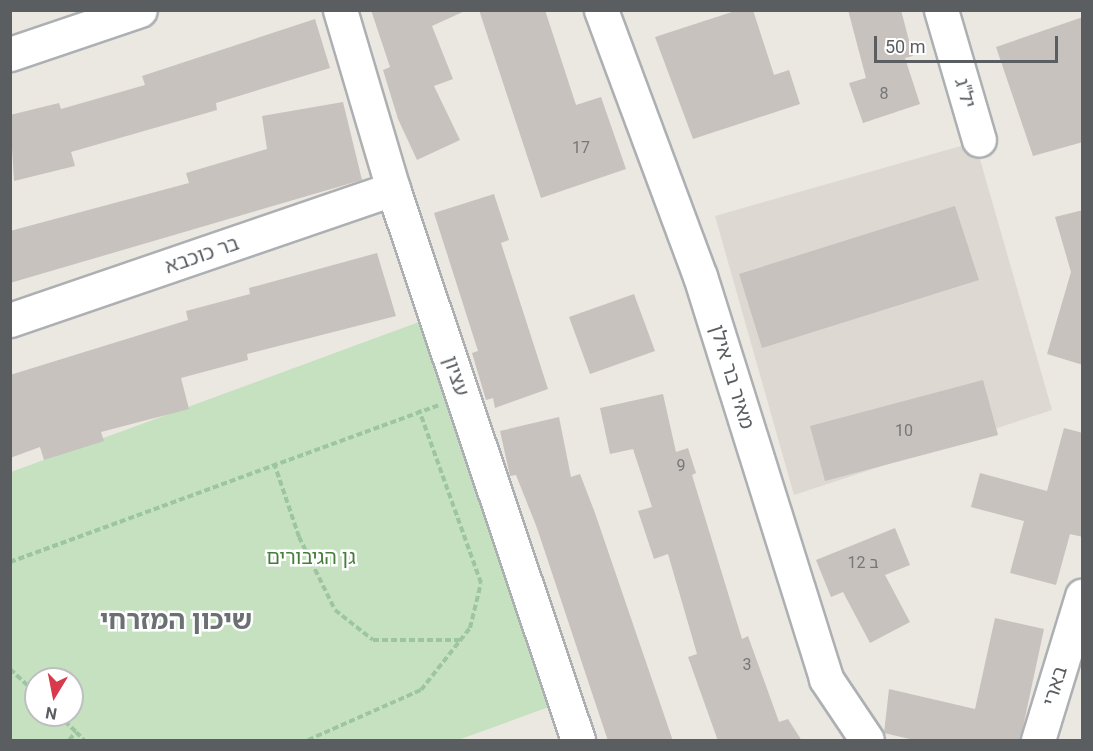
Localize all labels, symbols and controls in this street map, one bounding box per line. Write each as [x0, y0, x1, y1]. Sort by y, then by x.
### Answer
scale bar [877, 24, 1062, 62]
text: 50 m [885, 36, 925, 57]
street label: יל"ג [949, 75, 981, 111]
house number: 8 [880, 84, 888, 104]
house number: 17 [572, 138, 590, 158]
street label: בר כוכבא [162, 231, 242, 279]
street label: מאיר בר אילן [705, 322, 759, 432]
street label: עציון [438, 353, 474, 399]
house number: 10 [895, 421, 913, 441]
house number: 9 [677, 456, 685, 476]
park label: גן הגיבורים [266, 545, 356, 569]
house number: 12 ב [847, 553, 879, 573]
district label: שיכון המזרחי [100, 605, 252, 637]
house number: 3 [743, 655, 751, 675]
street label: בארי [1038, 663, 1072, 709]
north arrow [24, 667, 84, 727]
text: N [44, 703, 58, 724]

